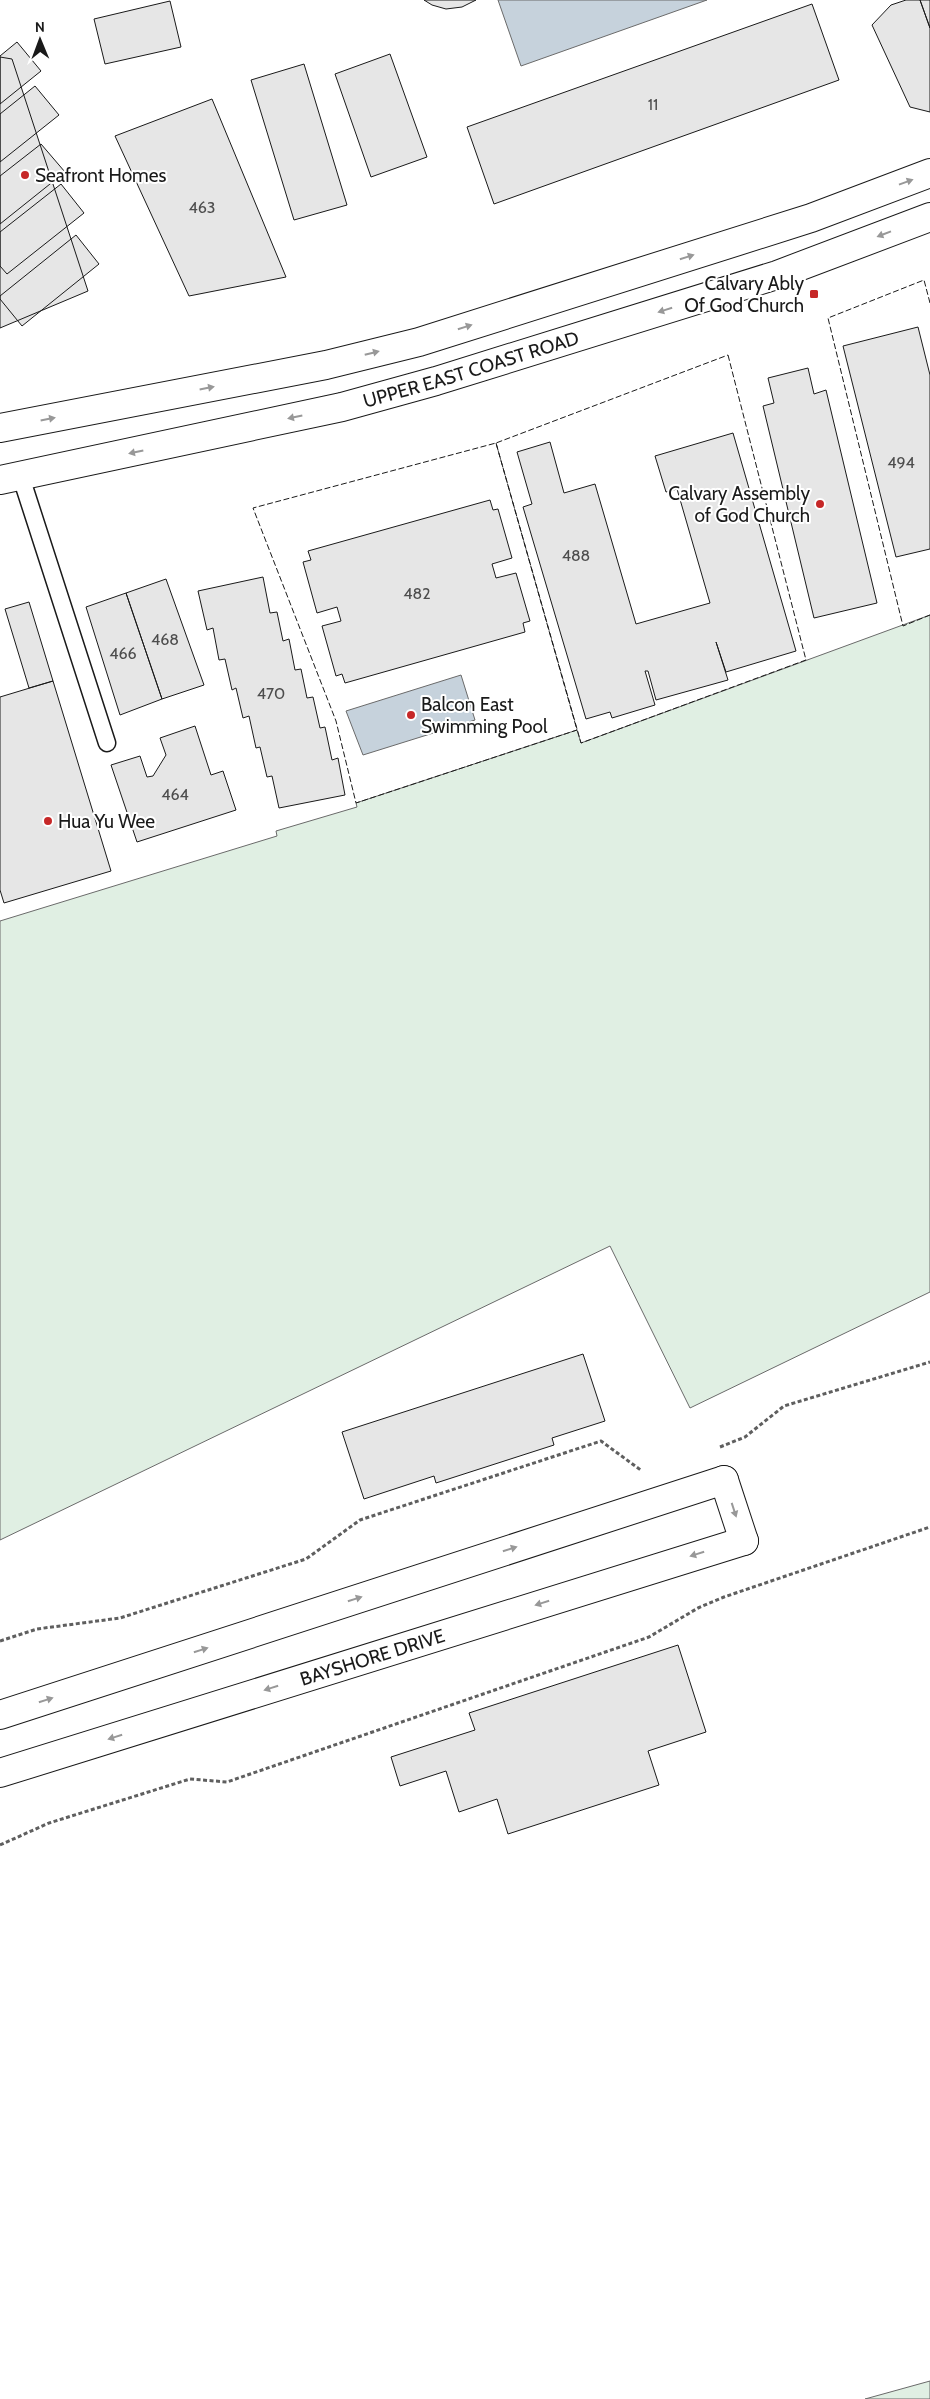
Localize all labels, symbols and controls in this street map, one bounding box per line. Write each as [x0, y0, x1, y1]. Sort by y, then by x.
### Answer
north arrow [15, 15, 65, 65]
text: N [35, 18, 45, 36]
house number: 11 [648, 95, 658, 114]
place label: Seafront Homes [35, 164, 166, 187]
marker: Seafront Homes [19, 169, 31, 181]
one-way arrow [899, 178, 914, 186]
house number: 463 [189, 198, 216, 217]
one-way arrow [877, 231, 892, 239]
one-way arrow [679, 253, 694, 260]
place label: Calvary Ably Of God Church [684, 272, 804, 317]
marker: Calvary Ably Of God Church [808, 288, 820, 300]
one-way arrow [657, 306, 672, 314]
one-way arrow [458, 323, 473, 331]
street label: UPPER EAST COAST ROAD [360, 326, 582, 412]
one-way arrow [365, 349, 380, 357]
one-way arrow [200, 383, 216, 391]
one-way arrow [286, 414, 302, 422]
one-way arrow [40, 415, 55, 423]
one-way arrow [128, 448, 143, 456]
house number: 494 [887, 453, 915, 472]
place label: Calvary Assembly of God Church [668, 482, 810, 527]
marker: Calvary Assembly of God Church [814, 498, 826, 510]
house number: 488 [562, 546, 590, 565]
house number: 482 [403, 584, 431, 603]
house number: 468 [151, 630, 179, 649]
house number: 466 [109, 644, 137, 663]
house number: 470 [257, 684, 285, 703]
place label: Balcon East Swimming Pool [421, 693, 548, 738]
marker: Balcon East Swimming Pool [405, 709, 417, 721]
house number: 464 [161, 785, 189, 804]
place label: Hua Yu Wee [58, 810, 155, 833]
marker: Hua Yu Wee [42, 815, 54, 827]
one-way arrow [731, 1503, 739, 1518]
one-way arrow [503, 1545, 518, 1553]
one-way arrow [690, 1551, 705, 1559]
one-way arrow [348, 1595, 363, 1603]
one-way arrow [535, 1600, 550, 1607]
street label: BAYSHORE DRIVE [297, 1624, 448, 1690]
one-way arrow [194, 1645, 209, 1653]
one-way arrow [263, 1685, 278, 1693]
one-way arrow [39, 1696, 54, 1703]
one-way arrow [108, 1734, 123, 1741]

